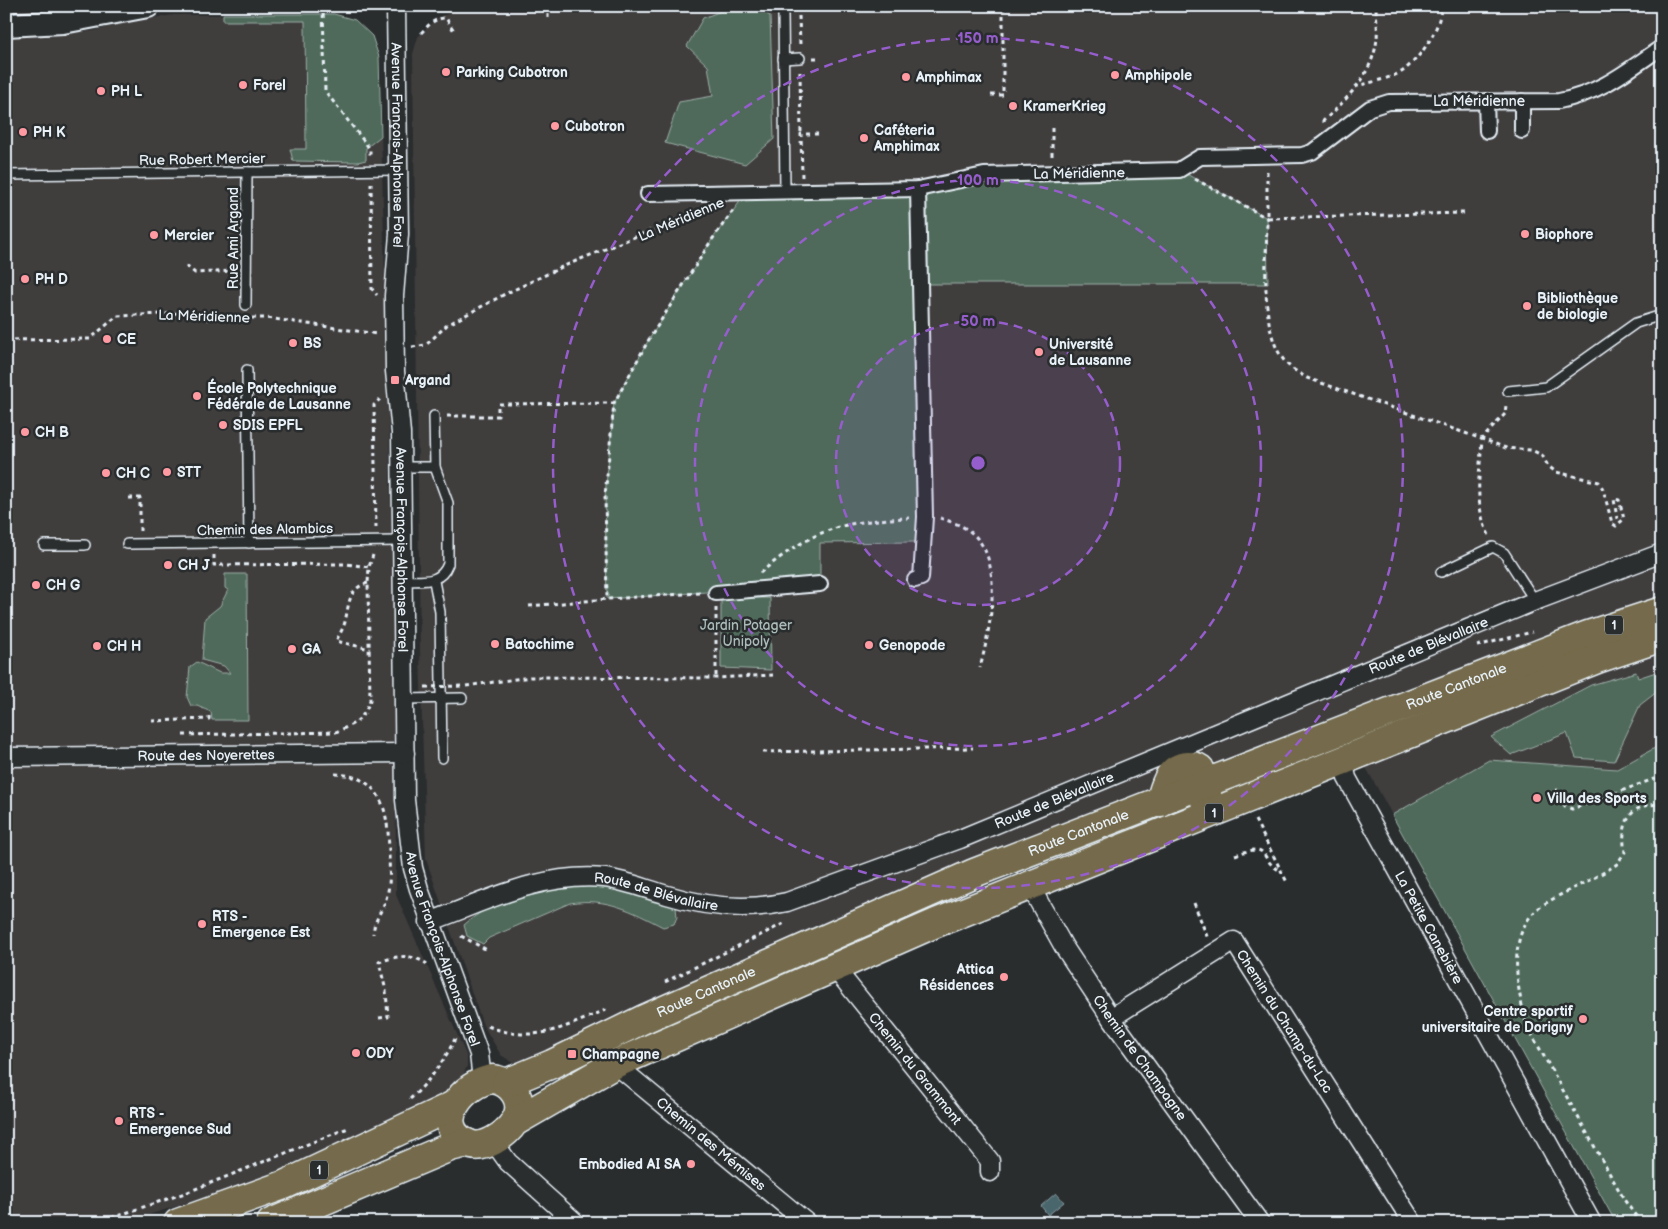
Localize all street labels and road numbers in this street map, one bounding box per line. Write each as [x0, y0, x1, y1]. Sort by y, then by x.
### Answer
street label: Avenue François-Alphonse Forel [387, 42, 407, 248]
street label: La Méridienne [1433, 93, 1525, 110]
street label: Rue Robert Mercier [139, 150, 266, 169]
street label: La Méridienne [1033, 164, 1125, 183]
street label: Rue Ami Argand [225, 187, 242, 289]
street label: La Méridienne [636, 194, 727, 245]
street label: La Méridienne [158, 306, 250, 327]
street label: Avenue François-Alphonse Forel [392, 447, 411, 652]
street label: Chemin des Alambics [197, 520, 333, 539]
street label: Route de Blévallaire [1366, 613, 1491, 678]
road number: 1 [1605, 616, 1623, 634]
street label: Route Cantonale [1404, 659, 1509, 714]
street label: Route des Noyerettes [137, 746, 275, 765]
street label: Route de Blévallaire [992, 768, 1116, 833]
road number: 1 [1205, 804, 1223, 822]
street label: Route Cantonale [1026, 806, 1131, 860]
street label: Avenue François-Alphonse Forel [402, 851, 483, 1049]
street label: La Petite Canebière [1391, 868, 1467, 987]
street label: Route de Blévallaire [593, 869, 719, 915]
street label: Chemin du Champ-du-Lac [1233, 946, 1336, 1096]
street label: Route Cantonale [654, 963, 758, 1021]
street label: Chemin de Champagne [1089, 992, 1190, 1124]
street label: Chemin du Grammont [865, 1009, 966, 1129]
street label: Chemin des Mémises [653, 1094, 769, 1194]
road number: 1 [310, 1160, 328, 1180]

